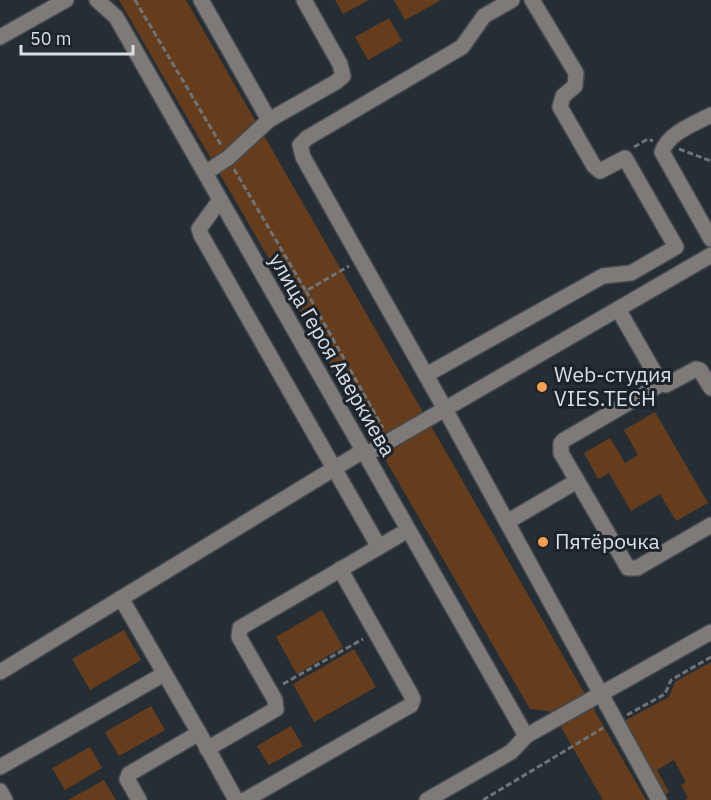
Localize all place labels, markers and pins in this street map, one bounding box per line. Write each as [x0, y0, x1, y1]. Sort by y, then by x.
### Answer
place label: Web-студия VIES.TECH [554, 360, 672, 412]
marker: Web-студия VIES.TECH [535, 380, 549, 394]
place label: Пятёрочка [555, 527, 660, 555]
marker: Пятёрочка [536, 535, 550, 549]

